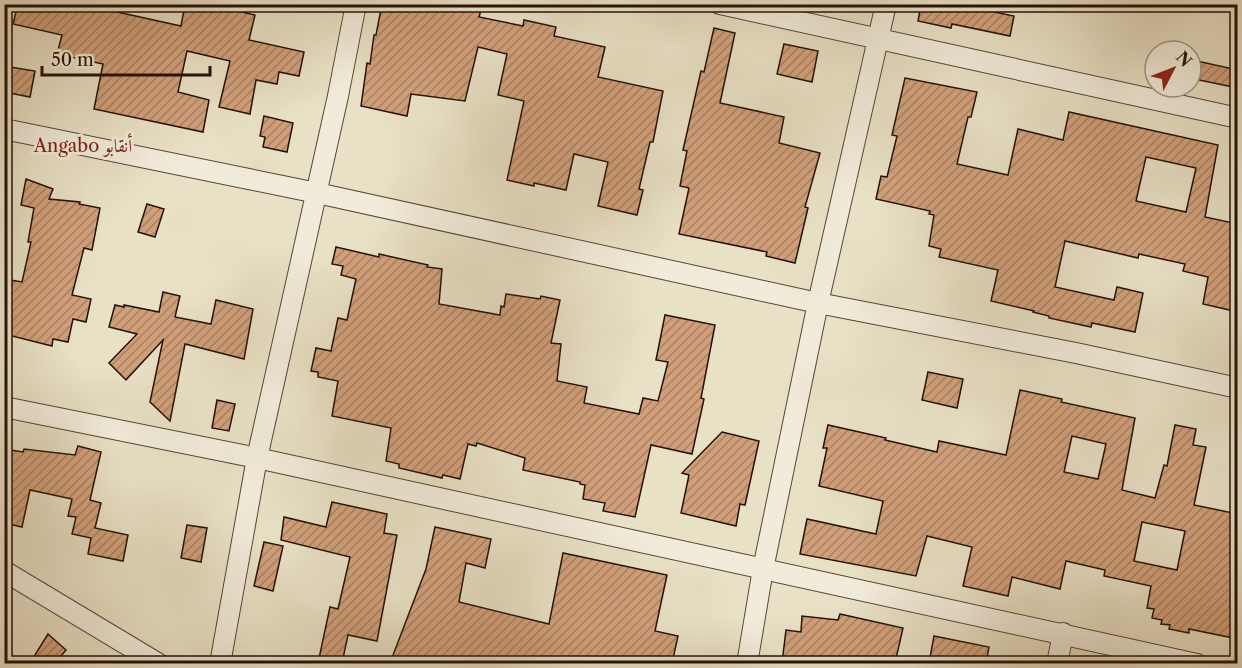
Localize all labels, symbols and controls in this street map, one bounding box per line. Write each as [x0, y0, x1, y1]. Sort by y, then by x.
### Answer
scale bar [42, 39, 210, 77]
north arrow [1143, 39, 1203, 99]
text: N [1172, 47, 1196, 71]
text: 50 m [51, 49, 94, 71]
district label: Angabo أنقابو [33, 133, 133, 157]

